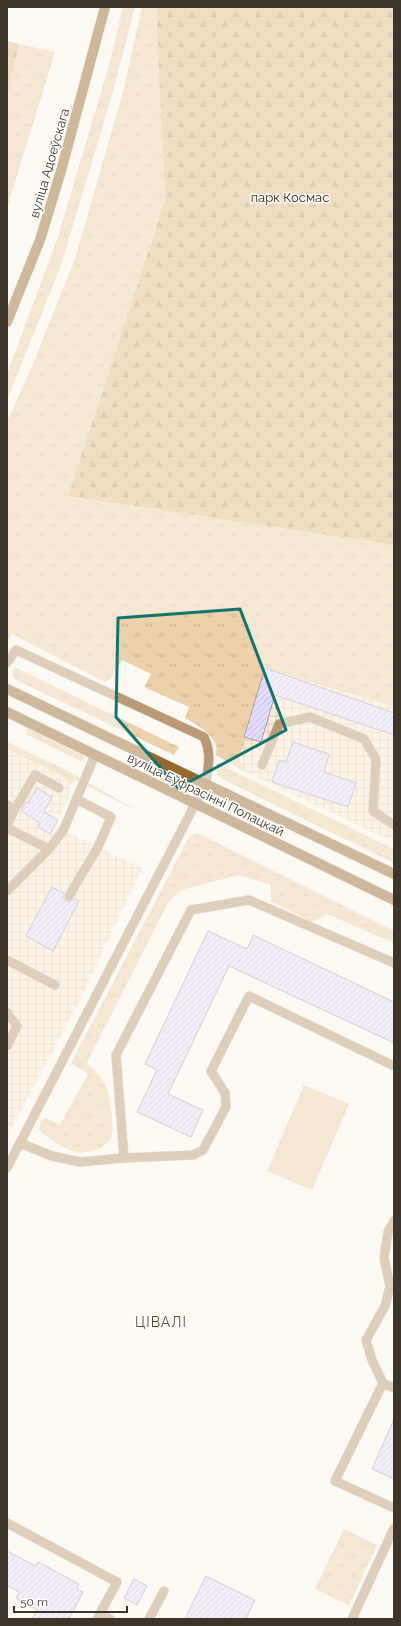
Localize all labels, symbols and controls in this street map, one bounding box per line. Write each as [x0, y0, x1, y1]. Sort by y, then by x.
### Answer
street label: вуліца Адоеўскага [27, 107, 72, 220]
park label: парк Космас [251, 190, 329, 205]
street label: вуліца Еўфрасінні Полацкай [125, 750, 287, 839]
district label: ЦІВАЛІ [135, 1314, 187, 1330]
scale bar [14, 1588, 127, 1614]
text: 50 m [20, 1595, 48, 1609]

